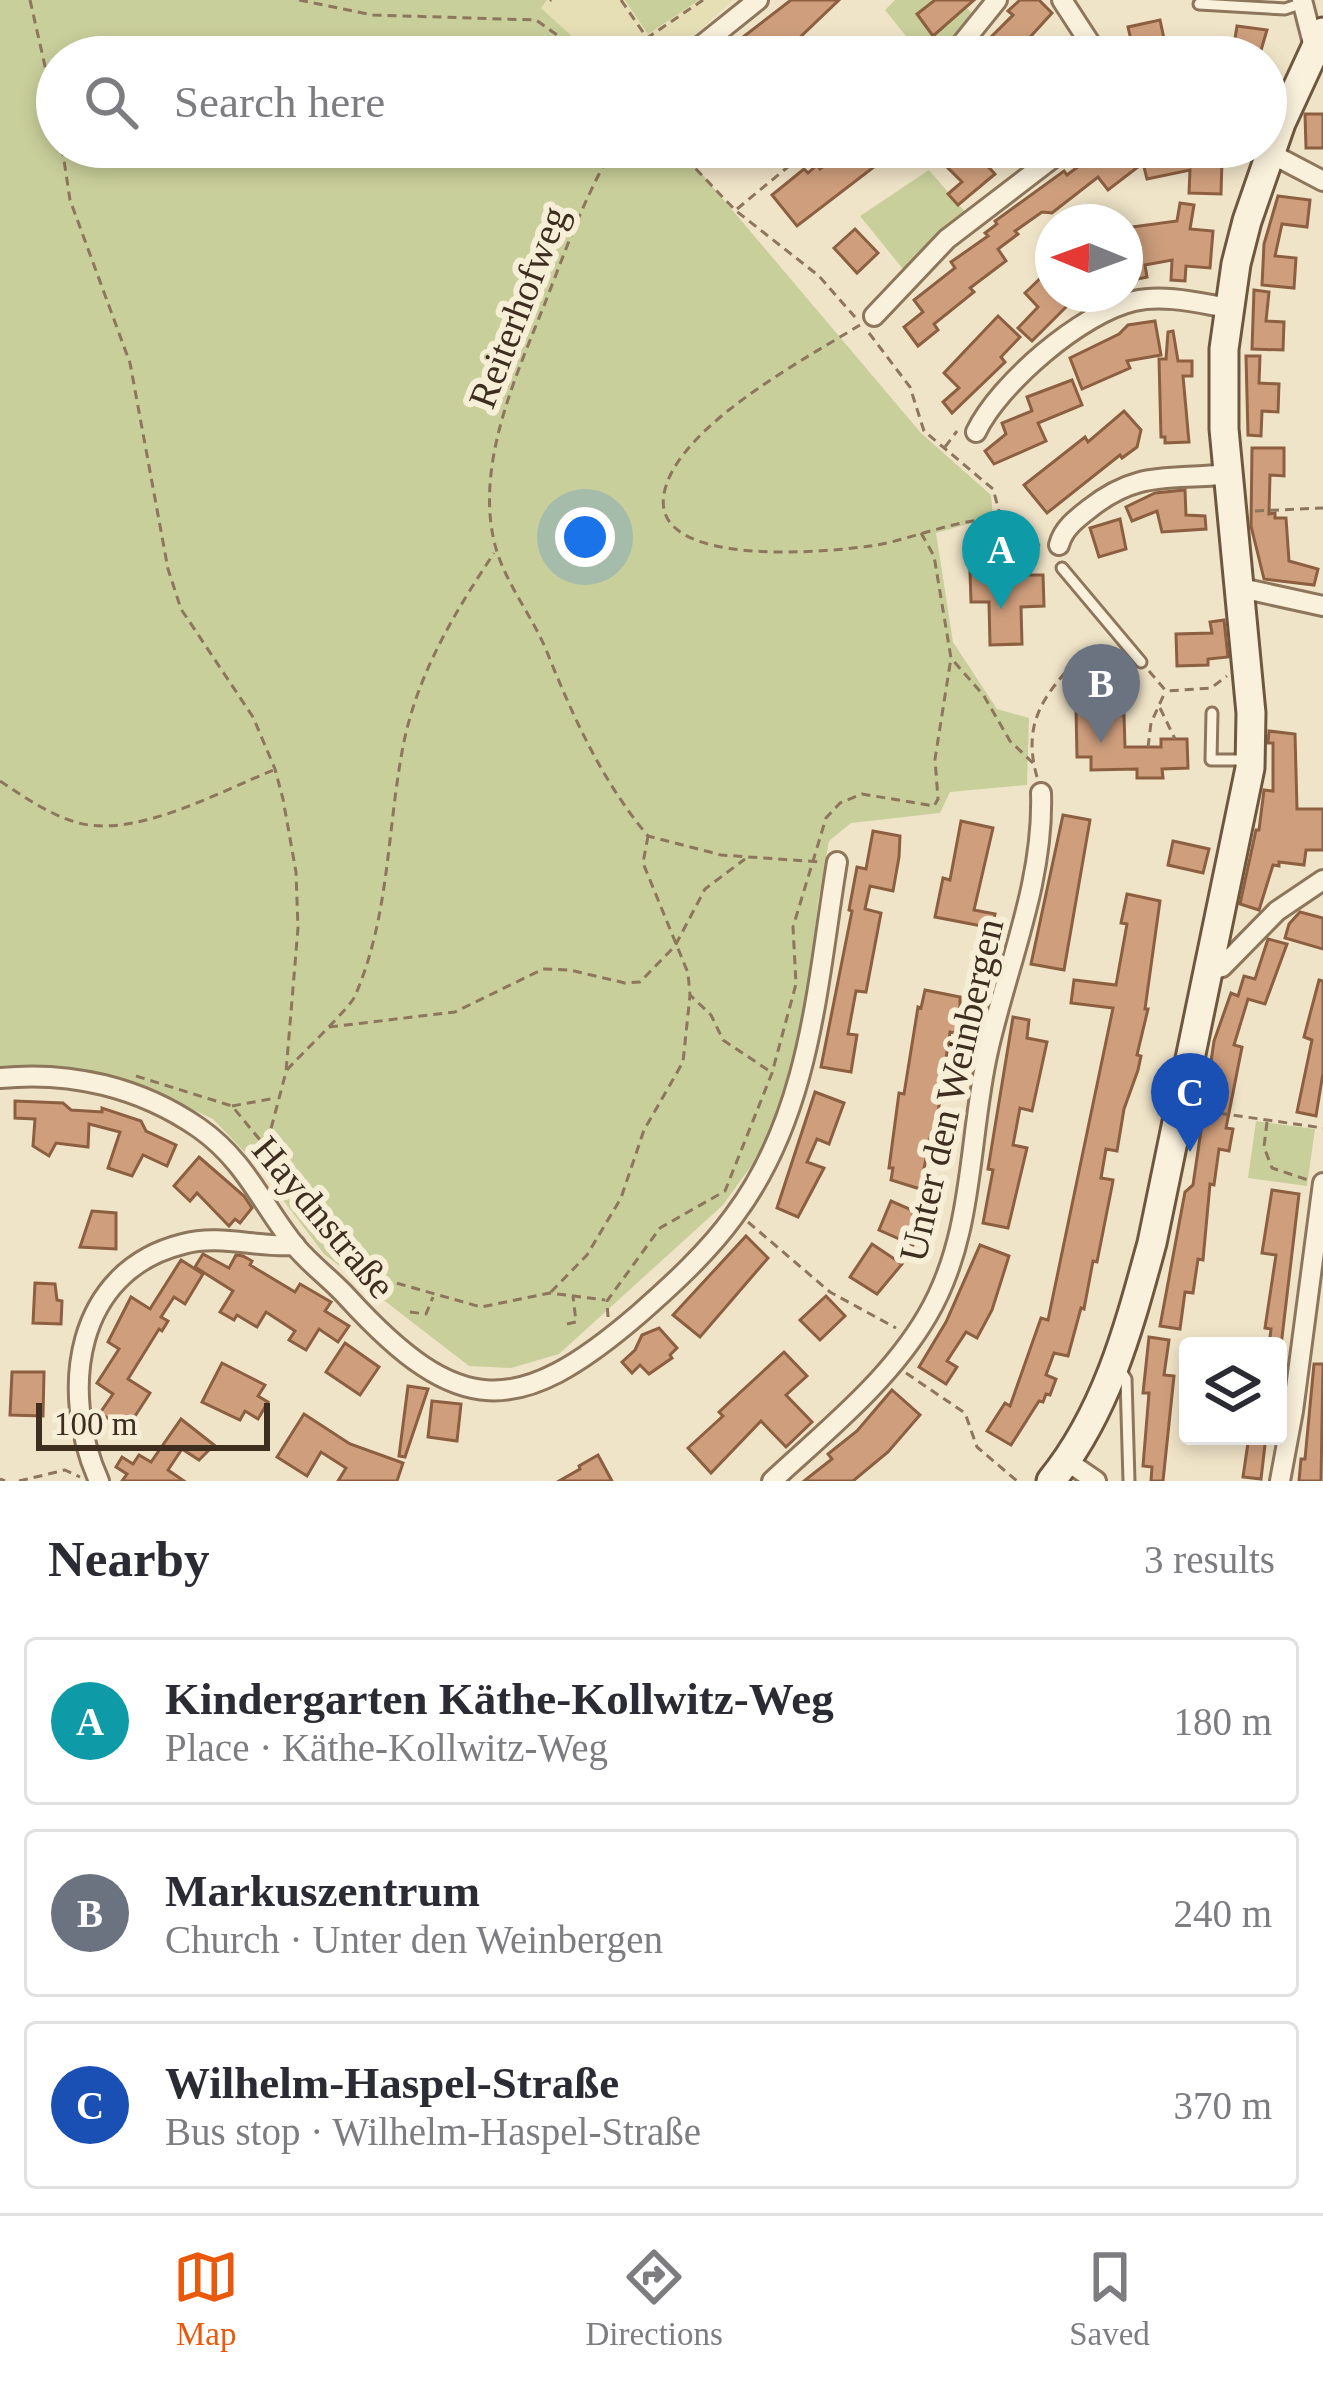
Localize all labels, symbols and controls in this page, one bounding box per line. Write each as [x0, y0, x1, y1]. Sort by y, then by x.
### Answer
search box [36, 36, 1287, 168]
icon: search [78, 69, 144, 135]
text: Search here [174, 77, 385, 127]
street label: Reiterhofweg [460, 200, 577, 414]
north arrow [1035, 204, 1143, 312]
your location [555, 507, 615, 567]
pin: A [962, 510, 1040, 609]
pin: B [1062, 644, 1140, 743]
street label: Unter den Weinbergen [891, 914, 1012, 1266]
pin: C [1151, 1053, 1229, 1152]
street label: Haydnstraße [243, 1128, 404, 1307]
map controls [1179, 1337, 1287, 1445]
button: layers [1179, 1337, 1287, 1445]
scale bar [36, 1397, 270, 1450]
text: 100 m [54, 1406, 137, 1442]
text: Nearby [48, 1531, 209, 1587]
text: 3 results [1144, 1538, 1275, 1581]
text: Kindergarten Käthe-Kollwitz-Weg [165, 1674, 834, 1724]
text: A [76, 1700, 104, 1743]
text: 180 m [1173, 1700, 1272, 1743]
text: Place · Käthe-Kollwitz-Weg [165, 1726, 608, 1769]
text: Markuszentrum [165, 1866, 480, 1916]
text: B [77, 1892, 103, 1935]
text: 240 m [1173, 1892, 1272, 1935]
text: Church · Unter den Weinbergen [165, 1918, 663, 1961]
text: Wilhelm-Haspel-Straße [165, 2058, 619, 2108]
text: C [76, 2084, 104, 2127]
text: 370 m [1173, 2084, 1272, 2127]
text: Bus stop · Wilhelm-Haspel-Straße [165, 2110, 701, 2153]
tab: Map [173, 2244, 239, 2353]
tab: Directions [585, 2244, 723, 2353]
tab: Saved [1069, 2244, 1150, 2353]

